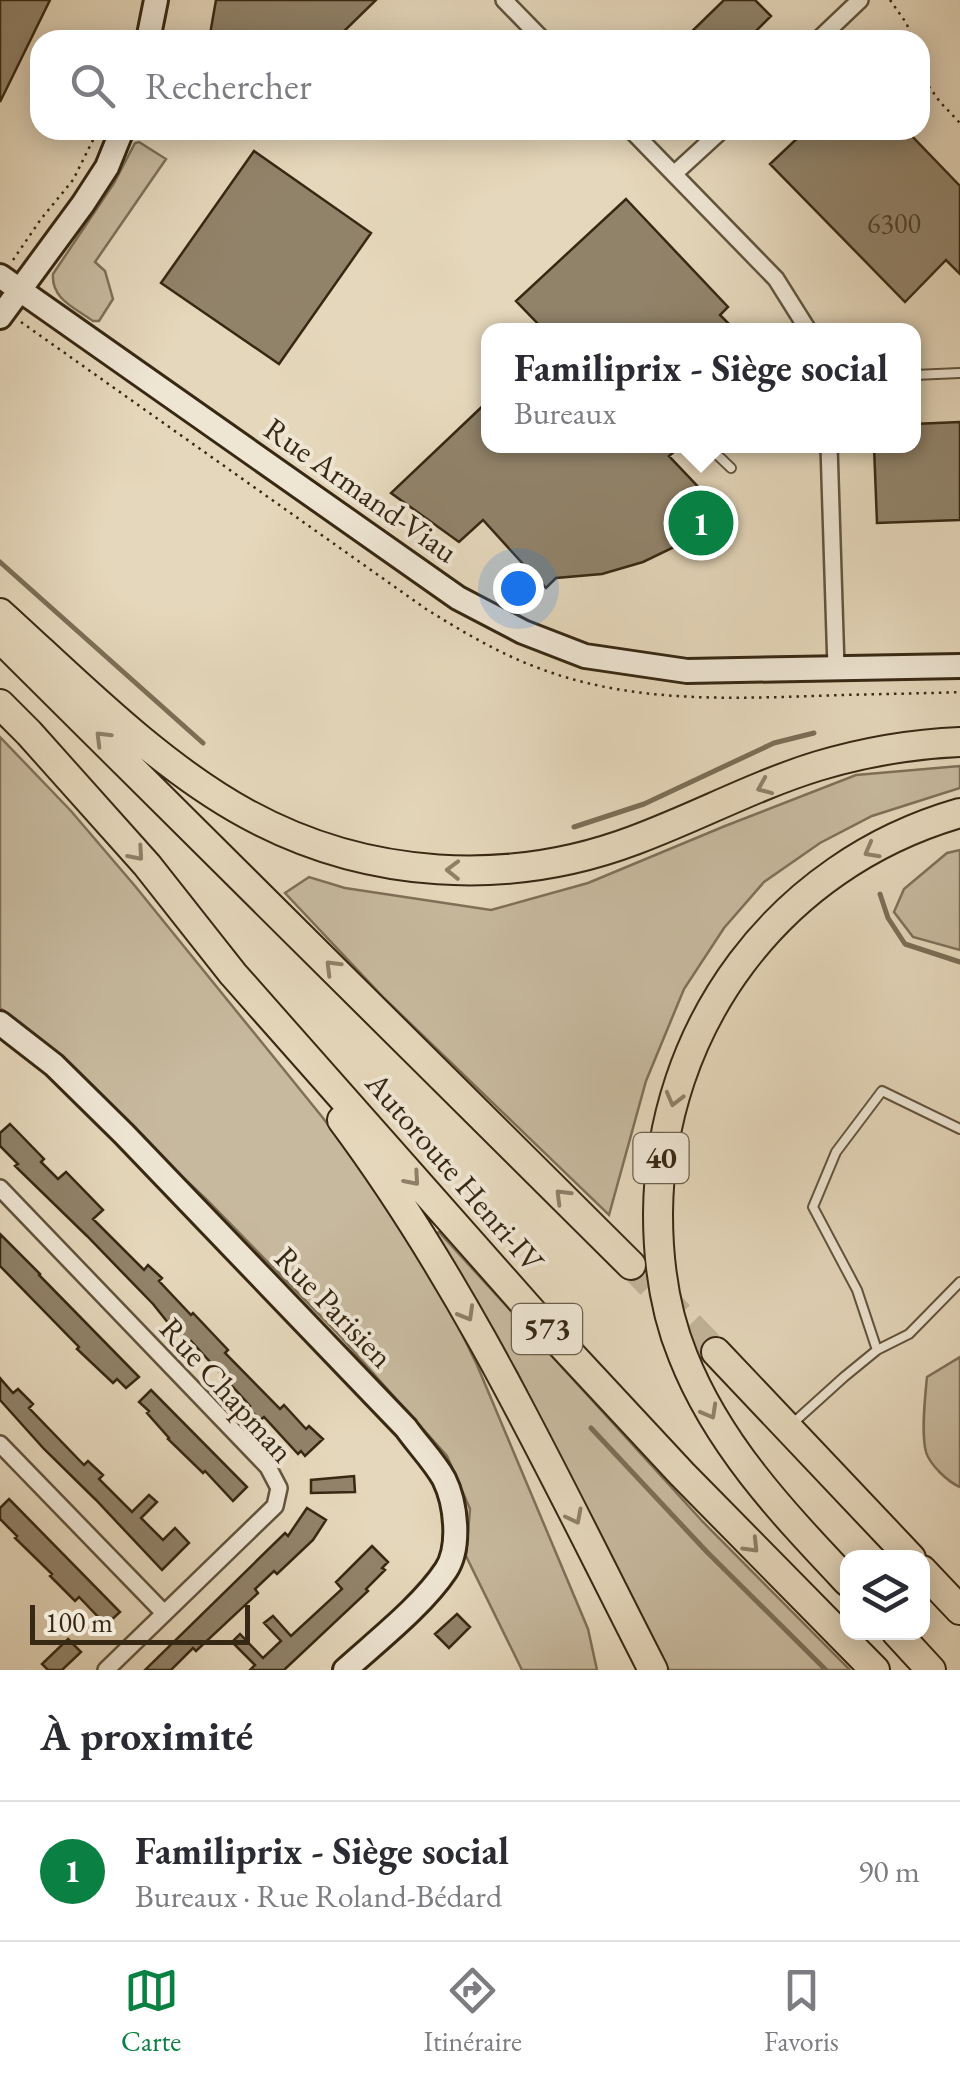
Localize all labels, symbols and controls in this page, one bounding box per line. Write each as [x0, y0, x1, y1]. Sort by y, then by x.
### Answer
search box [30, 30, 930, 140]
icon: search [65, 58, 120, 113]
text: Rechercher [145, 61, 312, 110]
house number: 6300 [867, 205, 921, 241]
popup [481, 323, 921, 453]
text: Familiprix - Siège social [514, 343, 888, 392]
text: Bureaux [514, 392, 616, 434]
street label: Rue Armand-Viau [256, 408, 466, 572]
pin: 1 [668, 486, 734, 560]
your location [493, 563, 544, 614]
one-way arrow [95, 731, 113, 749]
one-way arrow [756, 775, 774, 795]
one-way arrow [863, 838, 881, 858]
one-way arrow [125, 842, 143, 861]
one-way arrow [445, 860, 461, 881]
one-way arrow [326, 961, 344, 979]
street label: Autoroute Henri-IV [356, 1062, 554, 1281]
one-way arrow [665, 1089, 686, 1107]
road number: 40 [634, 1133, 688, 1183]
one-way arrow [402, 1167, 420, 1185]
one-way arrow [556, 1190, 574, 1208]
street label: Rue Parisien [266, 1237, 402, 1377]
one-way arrow [455, 1303, 474, 1321]
road number: 573 [512, 1304, 582, 1354]
street label: Rue Chapman [151, 1308, 303, 1472]
one-way arrow [698, 1402, 718, 1420]
one-way arrow [563, 1506, 582, 1524]
one-way arrow [740, 1535, 758, 1553]
map controls [840, 1550, 930, 1640]
button: layers [840, 1550, 930, 1640]
scale bar [30, 1600, 250, 1644]
text: 100 m [45, 1604, 113, 1640]
text: À proximité [40, 1708, 253, 1763]
text: Familiprix - Siège social [135, 1826, 509, 1875]
text: 1 [64, 1850, 81, 1892]
text: 90 m [858, 1850, 920, 1892]
text: Bureaux · Rue Roland-Bédard [135, 1875, 502, 1917]
tab: Carte [121, 1963, 181, 2059]
tab: Itinéraire [423, 1963, 522, 2059]
tab: Favoris [764, 1963, 839, 2059]

